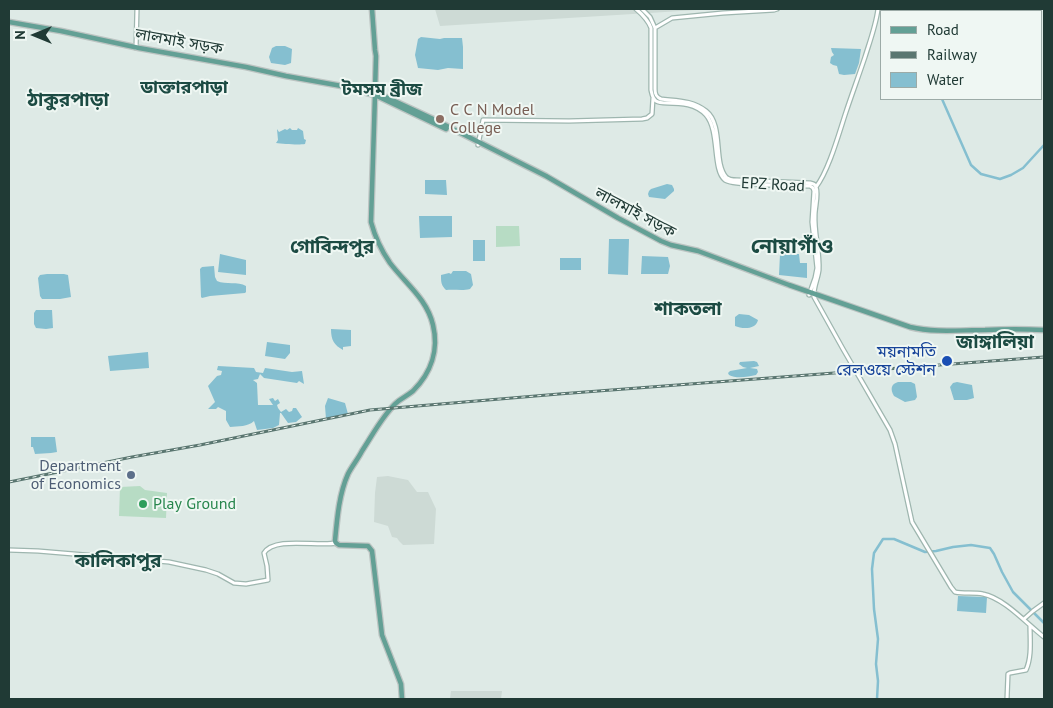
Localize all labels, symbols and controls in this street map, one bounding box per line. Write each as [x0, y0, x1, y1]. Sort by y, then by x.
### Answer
north arrow [10, 10, 60, 60]
legend [880, 10, 1043, 100]
text: Road [927, 20, 959, 39]
street label: লালমাই সড়ক [134, 25, 224, 59]
text: N [11, 30, 29, 40]
text: Railway [927, 45, 977, 64]
text: Water [927, 70, 964, 89]
district label: ডাক্তারপাড়া [140, 77, 228, 99]
district label: টমসম ব্রীজ [342, 79, 422, 101]
district label: ঠাকুরপাড়া [27, 90, 109, 112]
place label: C C N Model College [450, 100, 534, 138]
marker: C C N Model College [434, 113, 446, 125]
street label: EPZ Road [741, 174, 805, 196]
street label: লালমাই সড়ক [591, 184, 679, 242]
district label: নোয়াগাঁও [751, 234, 833, 260]
district label: গোবিন্দপুর [290, 237, 374, 259]
district label: শাকতলা [654, 299, 722, 321]
district label: জাঙ্গালিয়া [956, 332, 1034, 354]
place label: ময়নামতি রেলওয়ে স্টেশন [836, 342, 936, 380]
marker: ময়নামতি রেলওয়ে স্টেশন [940, 354, 954, 368]
place label: Department of Economics [31, 456, 121, 494]
marker: Department of Economics [125, 469, 137, 481]
place label: Play Ground [153, 494, 236, 514]
marker: Play Ground [137, 498, 149, 510]
district label: কালিকাপুর [75, 551, 161, 573]

